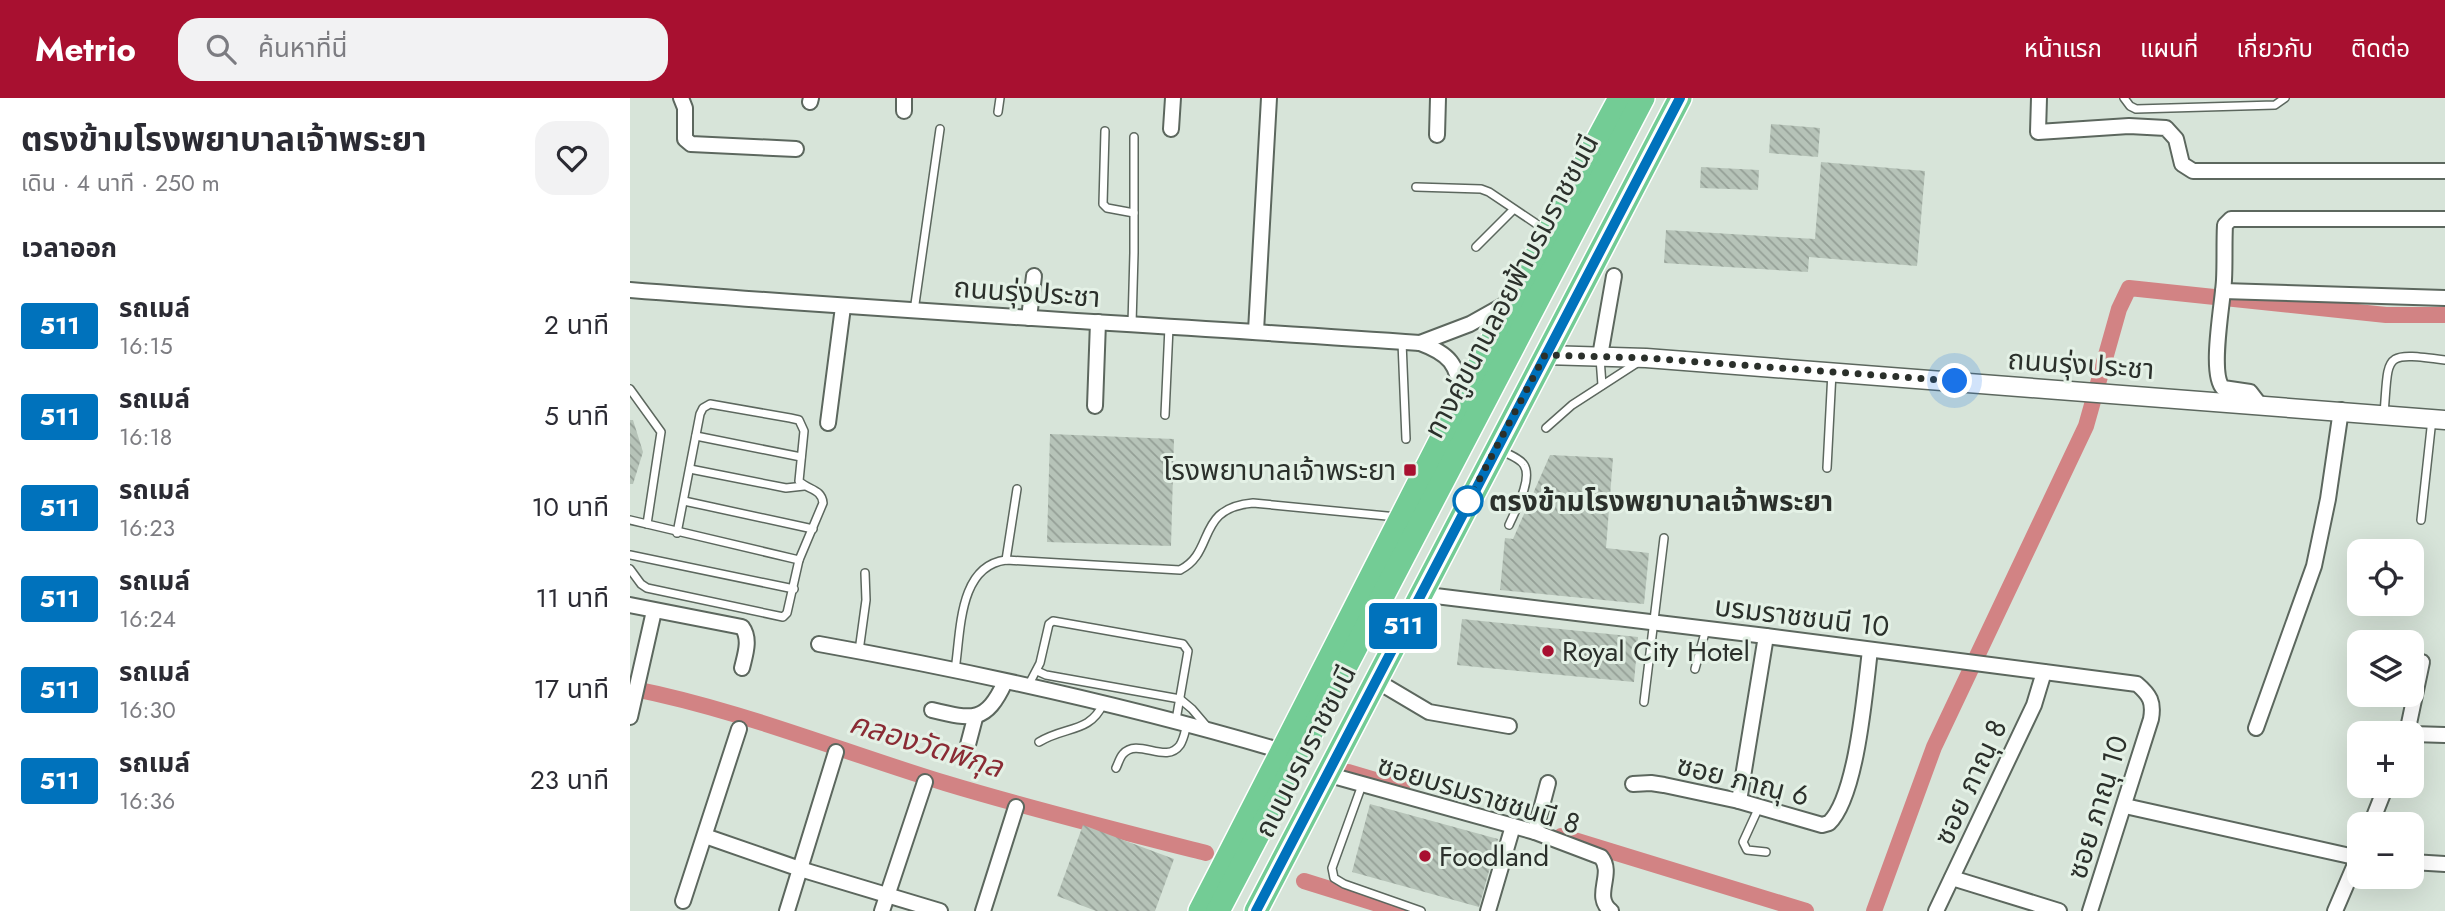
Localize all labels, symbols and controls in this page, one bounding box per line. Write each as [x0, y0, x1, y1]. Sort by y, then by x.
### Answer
search box [178, 18, 668, 81]
text: Metrio [35, 26, 136, 73]
text: ค้นหาที่นี่ [258, 29, 347, 67]
icon: search [202, 30, 240, 68]
text: หน้าแรก [2024, 31, 2102, 66]
text: แผนที่ [2140, 31, 2198, 66]
text: เกี่ยวกับ [2236, 31, 2313, 66]
text: ติดต่อ [2351, 31, 2410, 66]
text: ตรงข้ามโรงพยาบาลเจ้าพระยา [21, 116, 427, 163]
button: heart [535, 121, 609, 195]
street label: ทางคู่ขนานลอยฟ้าบรมราชชนนี [1414, 127, 1609, 445]
text: เดิน · 4 นาที · 250 m [21, 166, 220, 200]
text: เวลาออก [21, 229, 117, 267]
street label: ถนนรุ่งประชา [952, 267, 1102, 318]
text: รถเมล์ [119, 289, 190, 327]
text: 2 นาที [544, 306, 609, 344]
text: 511 [40, 308, 79, 343]
text: 16:15 [119, 329, 173, 363]
street label: ถนนรุ่งประชา [2006, 339, 2156, 390]
your location [1937, 363, 1972, 398]
text: รถเมล์ [119, 380, 190, 418]
text: 5 นาที [544, 397, 609, 435]
text: 511 [40, 399, 79, 434]
text: 16:18 [119, 420, 172, 454]
place label: โรงพยาบาลเจ้าพระยา [1163, 450, 1396, 491]
marker: โรงพยาบาลเจ้าพระยา [1402, 462, 1418, 478]
text: รถเมล์ [119, 471, 190, 509]
place label: ตรงข้ามโรงพยาบาลเจ้าพระยา [1489, 481, 1833, 522]
marker: ตรงข้ามโรงพยาบาลเจ้าพระยา [1453, 486, 1483, 516]
text: 10 นาที [532, 488, 609, 526]
text: 511 [40, 490, 79, 525]
text: 16:23 [119, 511, 175, 545]
map controls [2347, 539, 2424, 889]
button: locate [2347, 539, 2424, 616]
text: รถเมล์ [119, 562, 190, 600]
text: 11 นาที [535, 579, 609, 617]
text: 511 [40, 581, 79, 616]
street label: บรมราชชนนี 10 [1712, 585, 1892, 648]
text: 16:24 [119, 602, 176, 636]
line badge: 511 [1363, 603, 1443, 649]
text: 511 [1383, 608, 1423, 643]
button: layers [2347, 630, 2424, 707]
place label: Royal City Hotel [1562, 631, 1750, 672]
marker: Royal City Hotel [1540, 643, 1556, 659]
text: รถเมล์ [119, 653, 190, 691]
street label: ถนนบรมราชชนนี [1244, 658, 1367, 845]
text: 17 นาที [534, 670, 609, 708]
text: 511 [40, 672, 79, 707]
text: 16:30 [119, 693, 176, 727]
water label: คลองวัดพิกุล [844, 701, 1009, 788]
street label: ซอย ภาณุ 8 [1924, 713, 2017, 852]
button: + [2347, 721, 2424, 798]
street label: ซอย ภาณุ 10 [2056, 730, 2139, 884]
text: รถเมล์ [119, 744, 190, 782]
street label: ซอยบรมราชชนนี 8 [1373, 744, 1585, 845]
street label: ซอย ภาณุ 6 [1672, 744, 1813, 817]
text: 23 นาที [530, 761, 609, 799]
text: 511 [40, 763, 79, 798]
text: 16:36 [119, 784, 175, 818]
button: − [2347, 812, 2424, 889]
place label: Foodland [1439, 836, 1549, 877]
marker: Foodland [1417, 848, 1433, 864]

